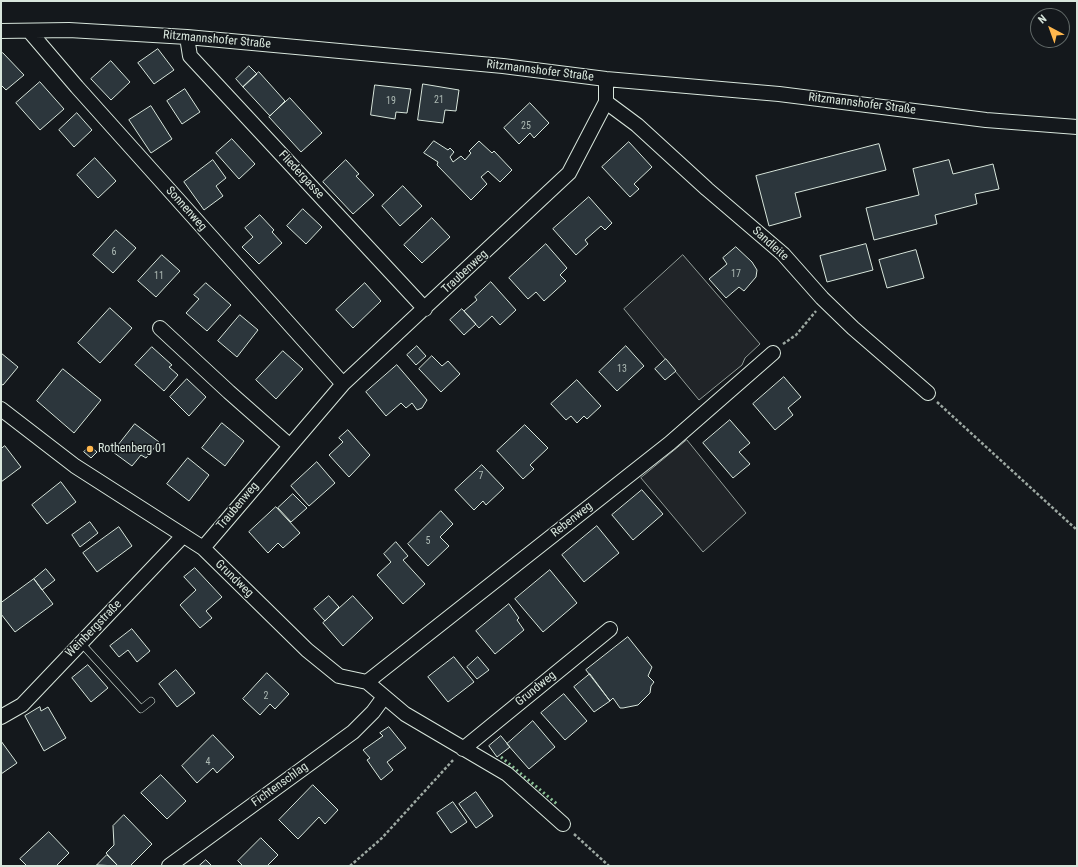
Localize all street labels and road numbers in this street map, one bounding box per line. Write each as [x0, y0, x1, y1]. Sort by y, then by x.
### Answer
street label: Ritzmannshofer Straße [162, 28, 272, 52]
street label: Ritzmannshofer Straße [485, 57, 595, 85]
street label: Ritzmannshofer Straße [807, 90, 917, 118]
street label: Fliedergasse [275, 148, 327, 202]
street label: Sonnenweg [162, 184, 210, 234]
street label: Sandleite [749, 224, 791, 264]
street label: Traubenweg [439, 247, 491, 297]
street label: Traubenweg [214, 479, 262, 533]
street label: Rebenweg [548, 499, 596, 541]
street label: Grundweg [212, 557, 256, 601]
street label: Weinbergstraße [63, 597, 125, 661]
street label: Grundweg [513, 668, 559, 710]
street label: Fichtenschlag [249, 760, 311, 810]

